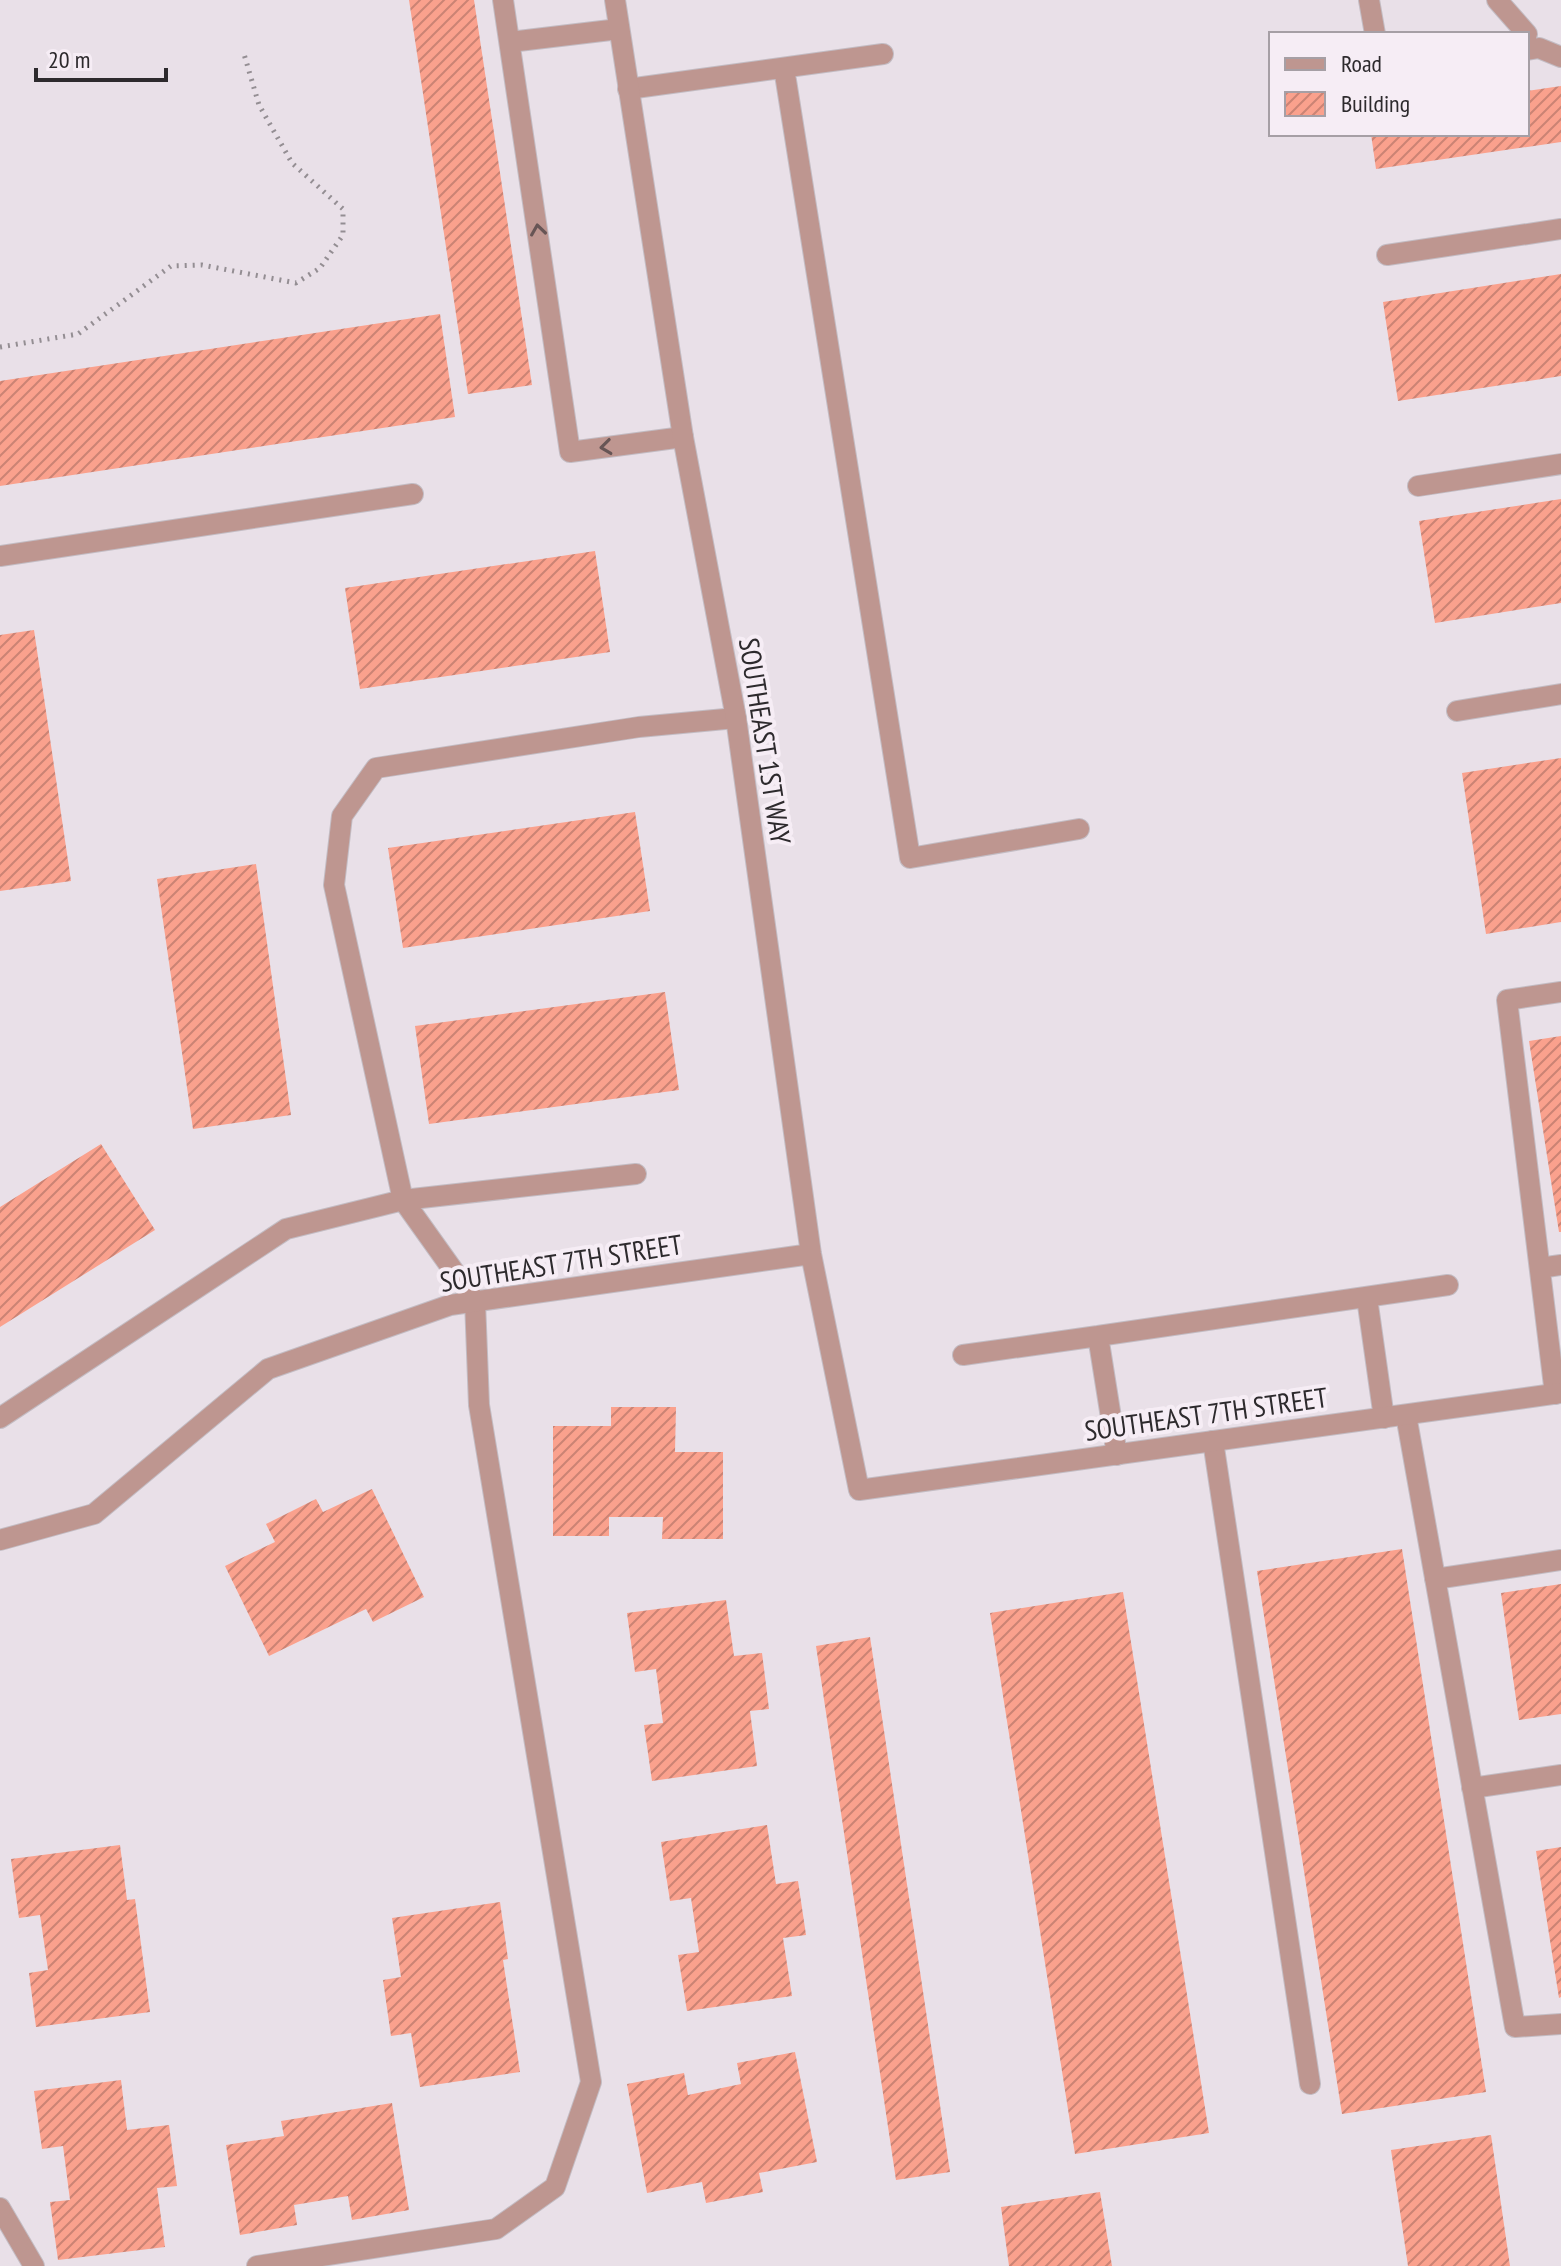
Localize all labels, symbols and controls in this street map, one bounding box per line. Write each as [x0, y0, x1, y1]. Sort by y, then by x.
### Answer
scale bar [36, 32, 166, 82]
legend [1269, 32, 1529, 136]
text: 20 m [48, 44, 90, 75]
text: Road [1341, 48, 1382, 79]
text: Building [1341, 88, 1410, 119]
one-way arrow [530, 223, 547, 237]
one-way arrow [599, 439, 612, 456]
street label: SOUTHEAST 1ST WAY [731, 635, 800, 847]
street label: SOUTHEAST 7TH STREET [437, 1225, 685, 1300]
street label: SOUTHEAST 7TH STREET [1082, 1378, 1330, 1449]

